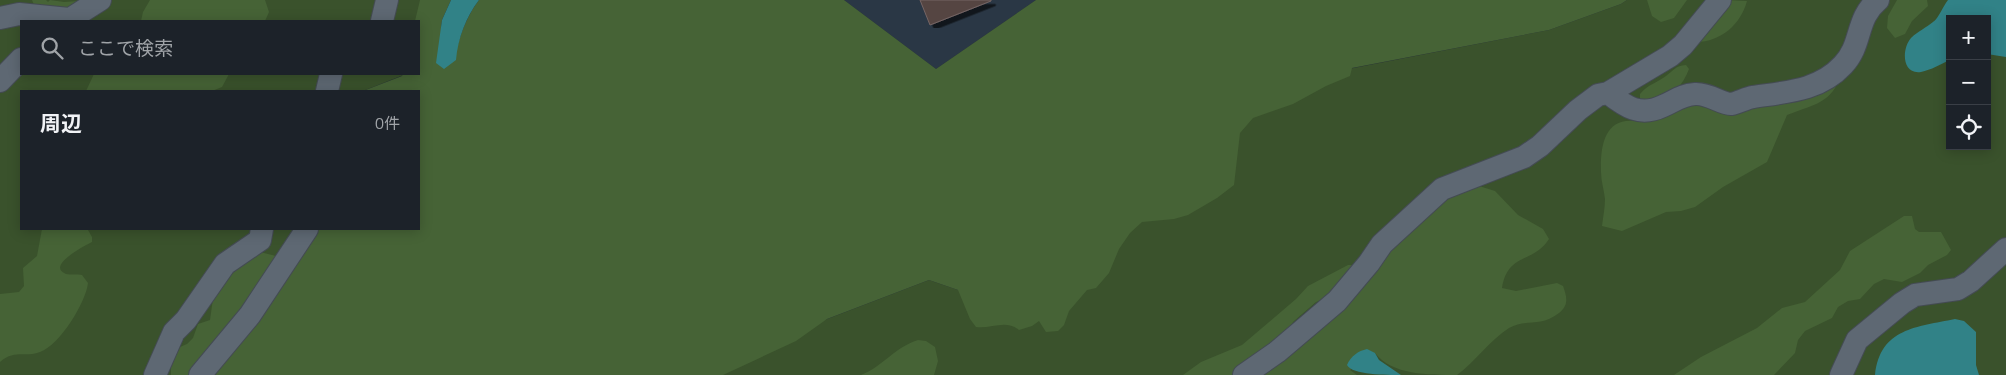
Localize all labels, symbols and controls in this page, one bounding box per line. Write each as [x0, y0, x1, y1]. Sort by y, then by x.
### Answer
map controls [1946, 15, 1991, 150]
button: + [1946, 15, 1991, 60]
search box [20, 20, 420, 75]
text: ここで検索 [78, 33, 173, 62]
icon: search [38, 34, 66, 62]
button: − [1946, 60, 1991, 105]
button: locate [1946, 105, 1991, 150]
text: 周辺 [40, 107, 82, 139]
text: 0件 [375, 111, 400, 135]

